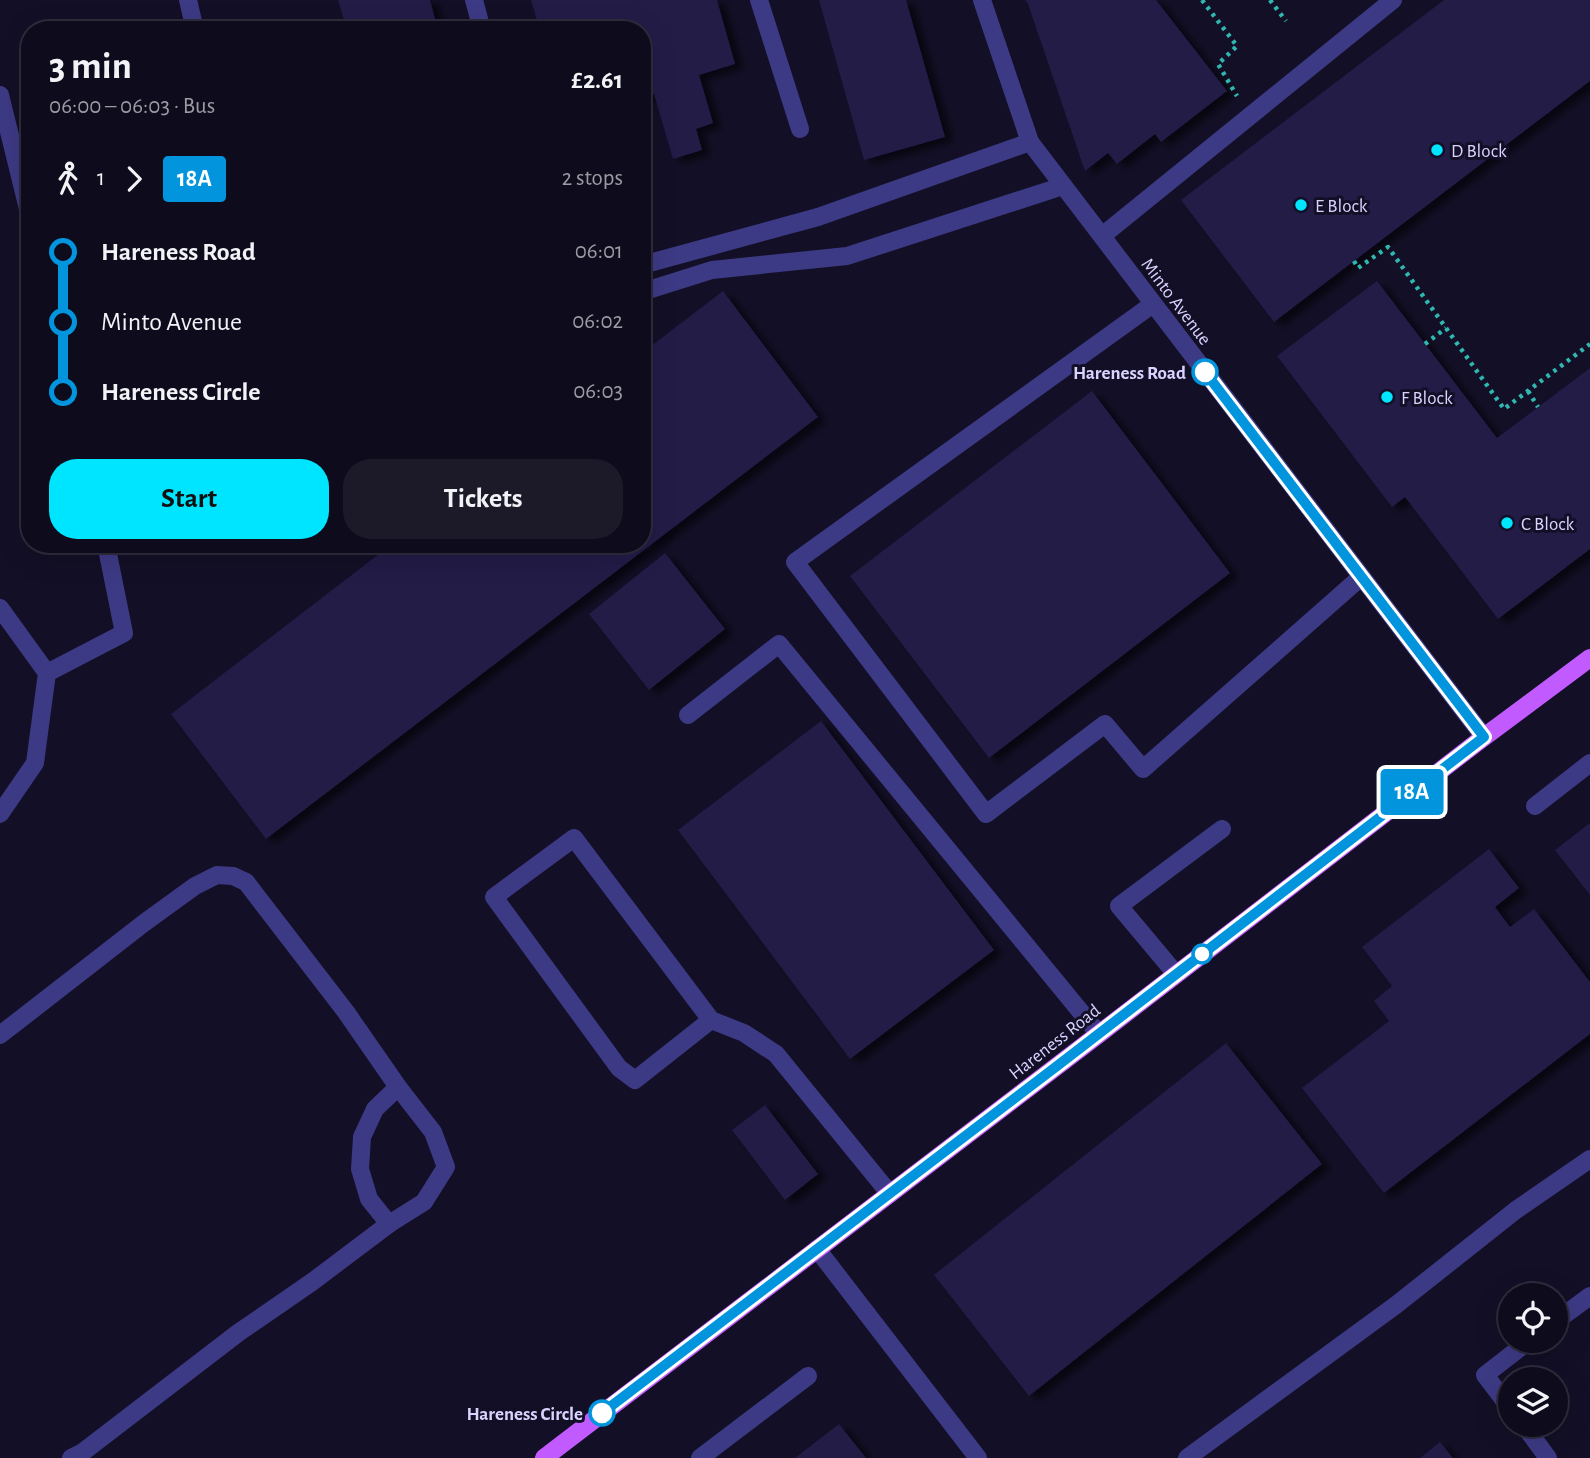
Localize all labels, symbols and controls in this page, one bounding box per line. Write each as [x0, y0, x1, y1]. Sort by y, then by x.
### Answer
text: 3 min [49, 48, 132, 86]
text: £2.61 [571, 67, 623, 93]
text: 06:00 – 06:03 · Bus [49, 95, 215, 118]
marker: D Block [1429, 142, 1445, 158]
place label: D Block [1451, 142, 1507, 161]
icon: walk [49, 160, 87, 198]
icon: forward [115, 160, 153, 198]
text: 1 [97, 167, 105, 190]
text: 18A [177, 167, 212, 191]
text: 2 stops [562, 167, 623, 190]
marker: E Block [1293, 197, 1309, 213]
place label: E Block [1315, 197, 1368, 216]
text: Hareness Road [101, 239, 256, 265]
text: 06:01 [575, 240, 623, 263]
street label: Minto Avenue [1137, 255, 1214, 349]
text: Minto Avenue [101, 309, 242, 335]
text: 06:02 [572, 310, 623, 333]
marker: Hareness Road [1192, 359, 1218, 385]
place label: Hareness Road [1073, 364, 1186, 383]
text: Hareness Circle [101, 379, 261, 405]
text: 06:03 [573, 380, 623, 403]
marker: F Block [1379, 389, 1395, 405]
place label: F Block [1401, 389, 1453, 408]
button: Start [49, 459, 329, 539]
button: Tickets [343, 459, 623, 539]
marker: C Block [1499, 515, 1515, 531]
place label: C Block [1521, 515, 1575, 534]
line badge: 18A [1372, 769, 1452, 815]
text: 18A [1395, 780, 1429, 804]
unlabelled marker [1192, 944, 1212, 964]
street label: Hareness Road [1006, 1001, 1104, 1083]
map controls [1498, 1283, 1568, 1437]
button: locate [1498, 1283, 1568, 1353]
button: layers [1498, 1367, 1568, 1437]
marker: Hareness Circle [589, 1400, 615, 1426]
place label: Hareness Circle [466, 1405, 583, 1424]

